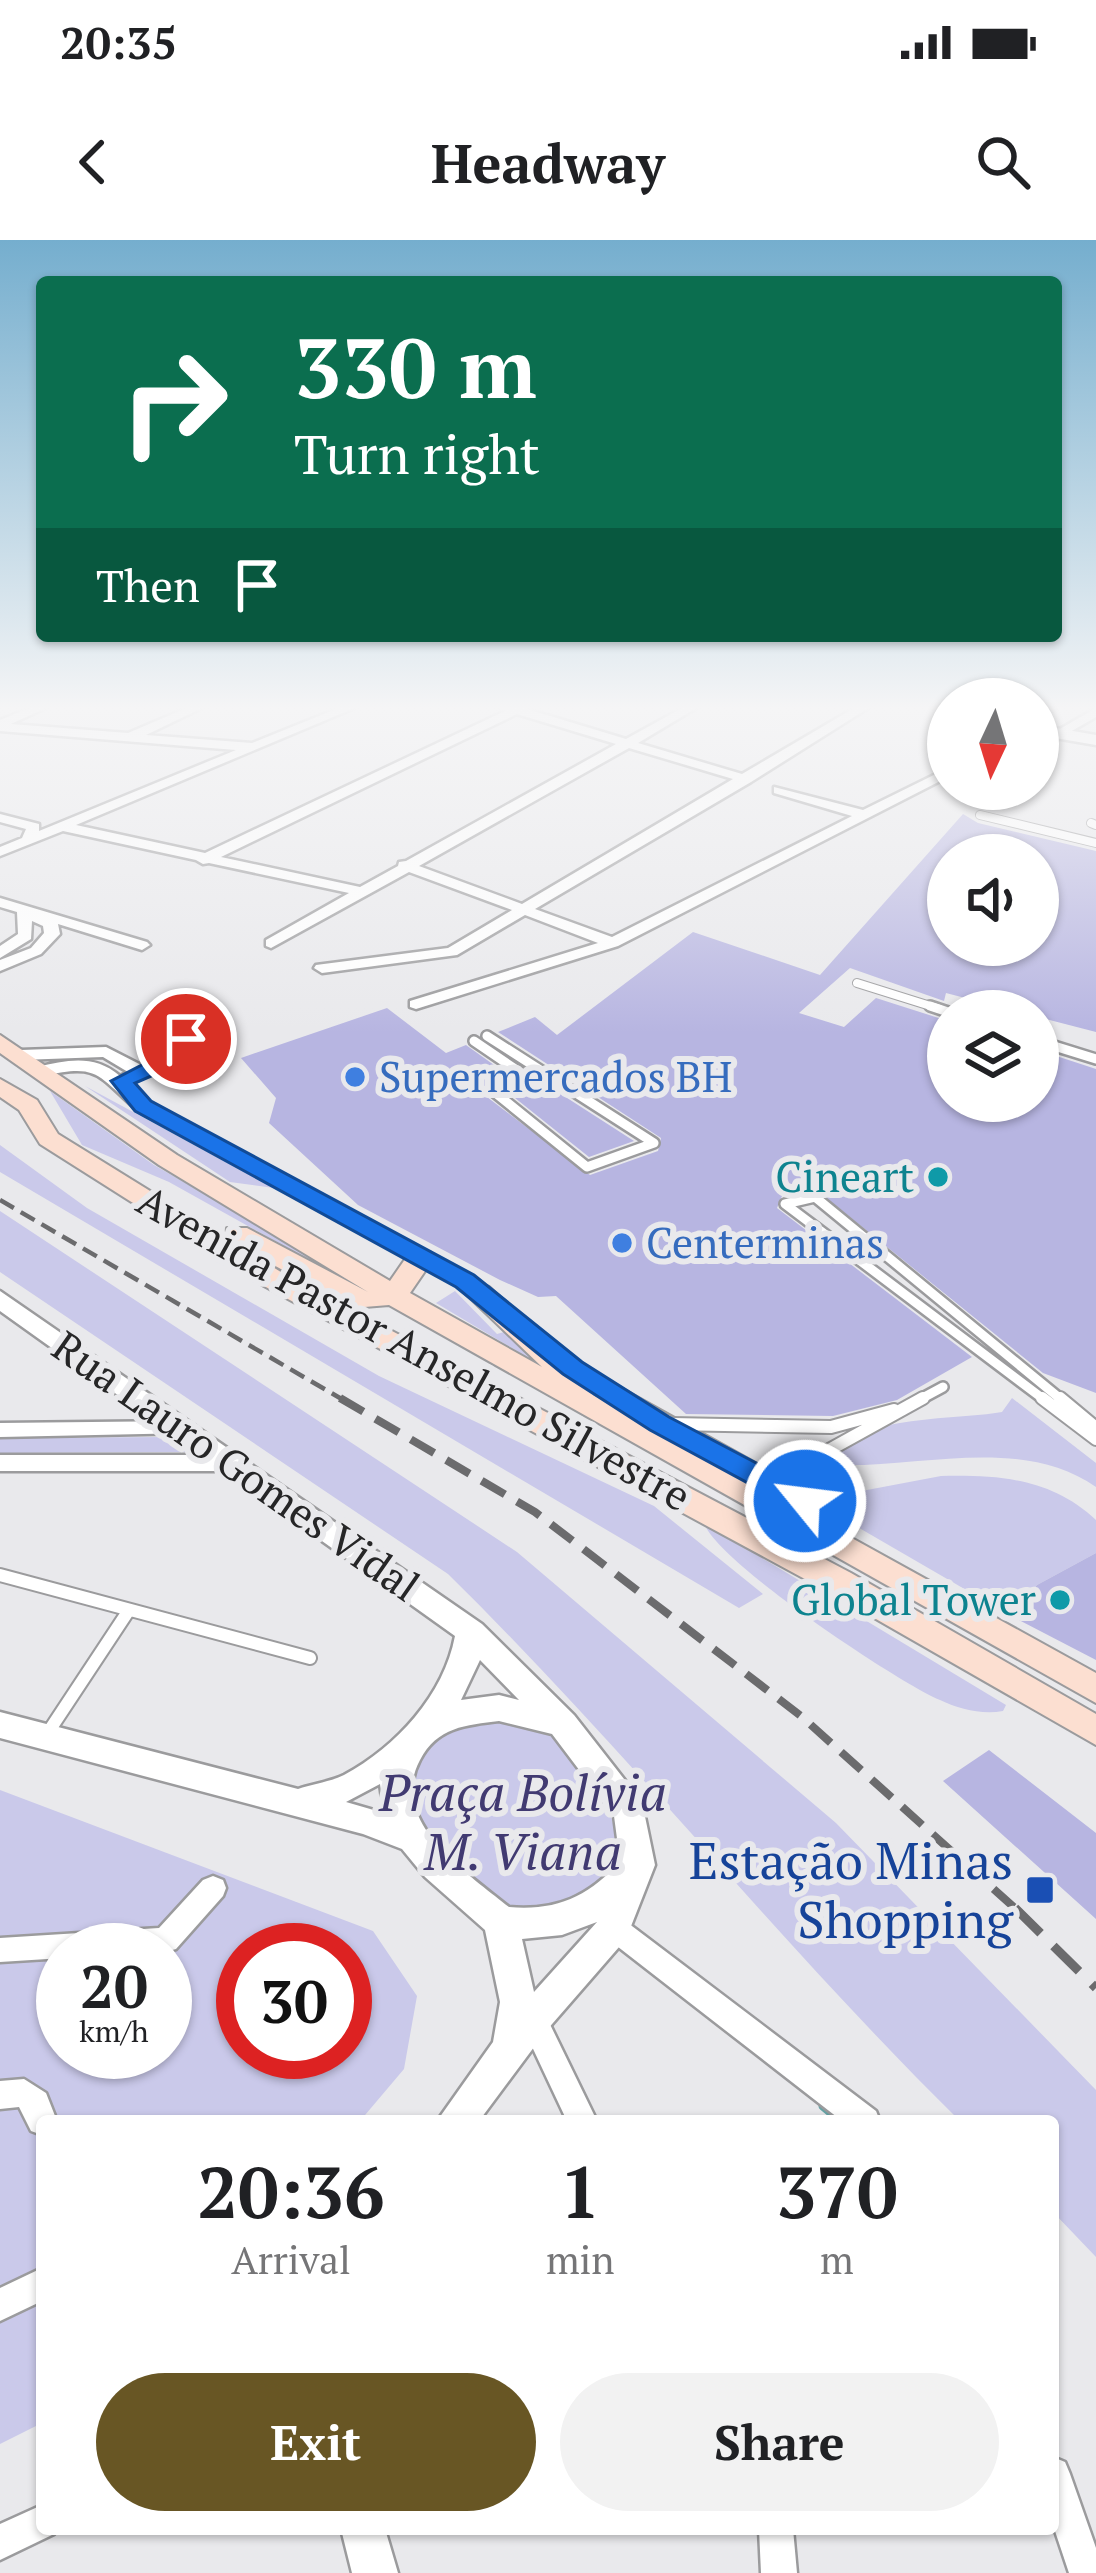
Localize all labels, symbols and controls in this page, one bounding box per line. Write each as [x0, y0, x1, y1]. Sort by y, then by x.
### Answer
text: 20:35 [60, 12, 177, 72]
text: Headway [431, 127, 665, 198]
icon: back [60, 129, 126, 195]
icon: search [970, 129, 1036, 195]
text: 330 m [294, 311, 537, 422]
icon: right [96, 324, 252, 480]
text: Turn right [294, 418, 540, 489]
icon: arrive [224, 552, 290, 618]
text: Then [96, 555, 200, 615]
north arrow [927, 678, 1059, 810]
map controls [927, 678, 1059, 1122]
button: sound [927, 834, 1059, 966]
pin [135, 988, 237, 1090]
button: layers [927, 990, 1059, 1122]
icon: arrive [153, 1006, 219, 1072]
place label: Supermercados BH [379, 1048, 732, 1104]
marker: Supermercados BH [342, 1064, 368, 1090]
place label: Cineart [775, 1148, 914, 1204]
marker: Cineart [925, 1164, 951, 1190]
street label: Avenida Pastor Anselmo Silvestre [128, 1171, 701, 1523]
place label: Centerminas [646, 1214, 884, 1270]
marker: Centerminas [609, 1230, 635, 1256]
street label: Rua Lauro Gomes Vidal [42, 1317, 431, 1613]
position arrow [742, 1438, 868, 1564]
place label: Global Tower [791, 1571, 1036, 1627]
marker: Global Tower [1047, 1587, 1073, 1613]
park label: Praça Bolívia M. Viana [377, 1758, 667, 1885]
place label: Estação Minas Shopping [689, 1826, 1014, 1953]
marker: Estação Minas Shopping [1024, 1874, 1056, 1906]
speed limit sign: 30 [216, 1923, 372, 2079]
text: 20 [80, 1946, 148, 2025]
text: km/h [79, 2011, 149, 2051]
text: 20:36 [197, 2143, 385, 2239]
text: 1 [560, 2143, 601, 2239]
text: 370 [776, 2143, 898, 2239]
text: Arrival [231, 2233, 351, 2285]
text: min [546, 2233, 614, 2285]
text: m [820, 2233, 854, 2285]
button: Exit [96, 2373, 536, 2511]
button: Share [560, 2373, 999, 2511]

